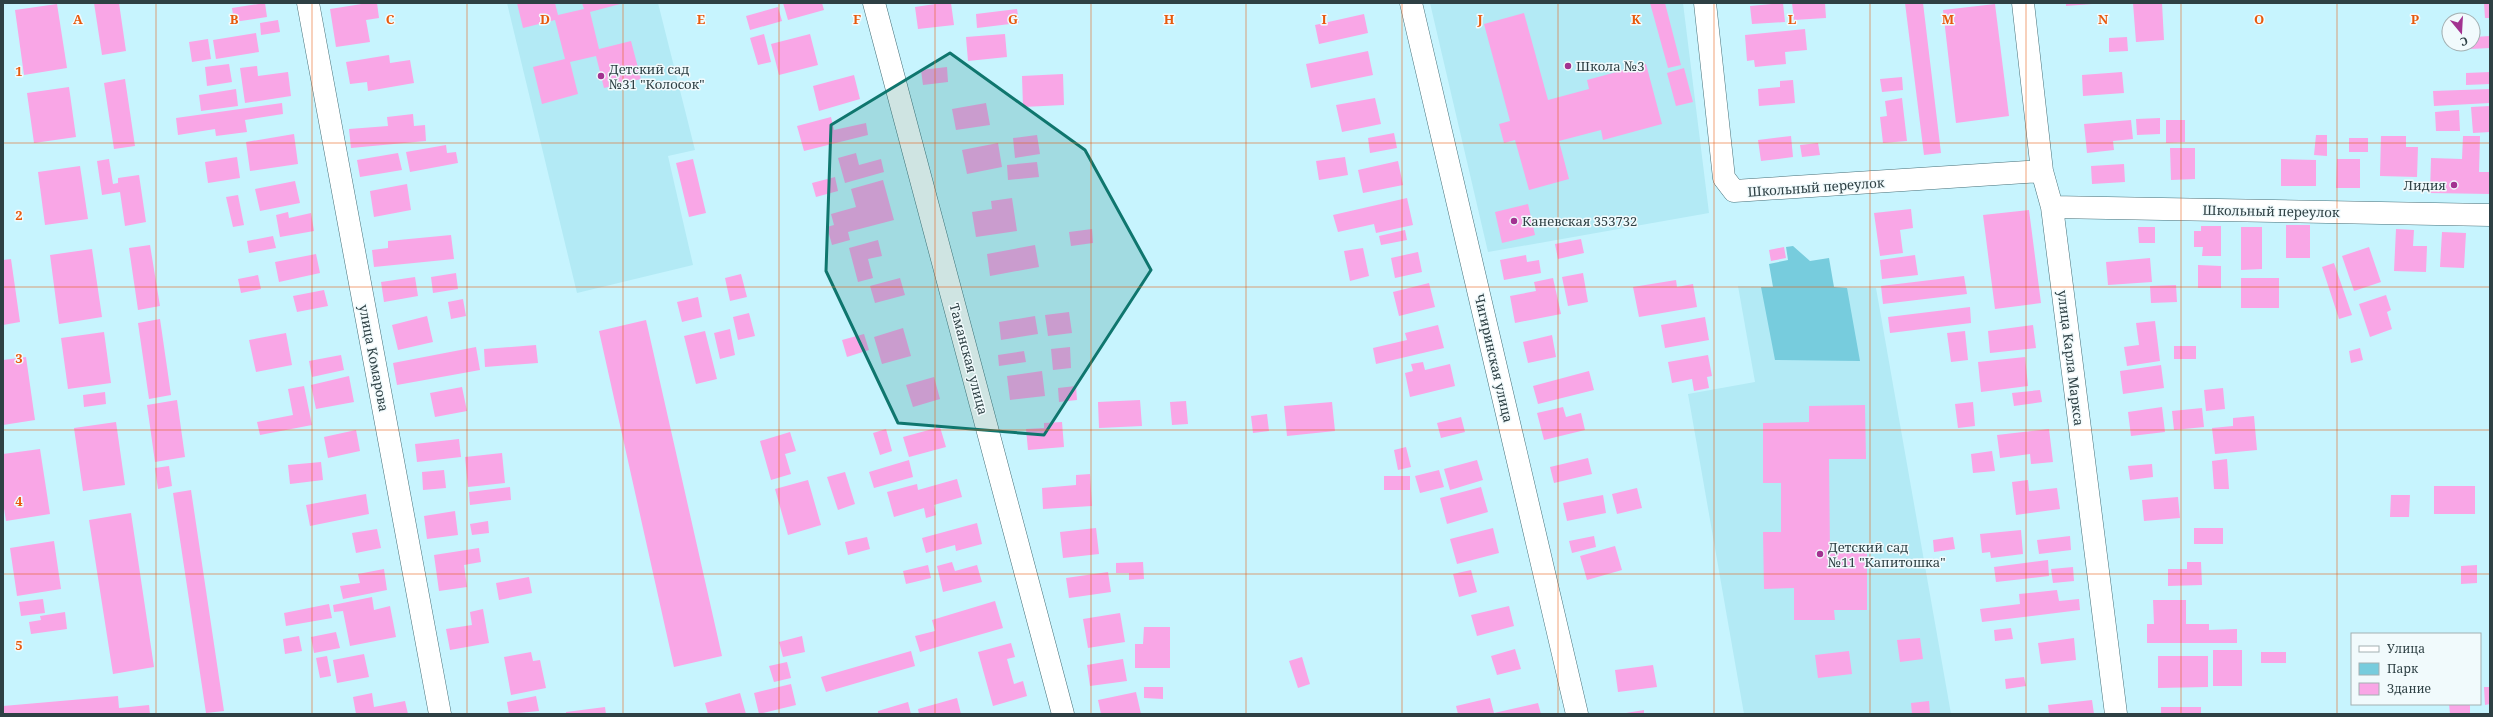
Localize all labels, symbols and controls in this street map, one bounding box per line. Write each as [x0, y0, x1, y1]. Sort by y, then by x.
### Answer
text: A [73, 10, 83, 28]
text: B [230, 10, 239, 28]
text: C [386, 10, 395, 28]
text: D [540, 10, 550, 28]
text: E [697, 10, 706, 28]
text: F [853, 10, 861, 28]
text: G [1008, 10, 1018, 28]
text: H [1164, 10, 1175, 28]
text: I [1321, 10, 1327, 28]
text: J [1476, 10, 1483, 28]
text: K [1631, 10, 1641, 28]
text: L [1788, 10, 1797, 28]
text: M [1942, 10, 1955, 28]
text: N [2098, 10, 2109, 28]
text: O [2254, 10, 2264, 28]
text: P [2411, 10, 2420, 28]
north arrow [2441, 12, 2481, 52]
text: С [2458, 34, 2470, 50]
place label: Школа №3 [1576, 57, 1645, 75]
place label: Детский сад №31 "Колосок" [609, 60, 705, 93]
marker: Школа №3 [1563, 61, 1573, 71]
text: 1 [15, 62, 23, 80]
marker: Детский сад №31 "Колосок" [596, 71, 606, 81]
street label: Школьный переулок [1747, 173, 1885, 201]
place label: Лидия [2404, 176, 2446, 194]
marker: Лидия [2449, 180, 2459, 190]
street label: Школьный переулок [2202, 201, 2340, 221]
text: 2 [15, 206, 23, 224]
place label: Каневская 353732 [1522, 212, 1637, 230]
marker: Каневская 353732 [1509, 216, 1519, 226]
street label: улица Карла Маркса [2054, 289, 2088, 427]
street label: Чигиринская улица [1470, 292, 1518, 424]
street label: Таманская улица [945, 301, 993, 417]
street label: улица Комарова [355, 303, 393, 413]
text: 3 [15, 349, 23, 367]
text: 4 [15, 492, 23, 510]
place label: Детский сад №11 "Капитошка" [1828, 538, 1946, 571]
marker: Детский сад №11 "Капитошка" [1815, 549, 1825, 559]
legend [2351, 633, 2481, 705]
text: 5 [15, 636, 23, 654]
text: Улица [2387, 640, 2425, 657]
text: Парк [2387, 660, 2419, 677]
text: Здание [2387, 680, 2431, 697]

